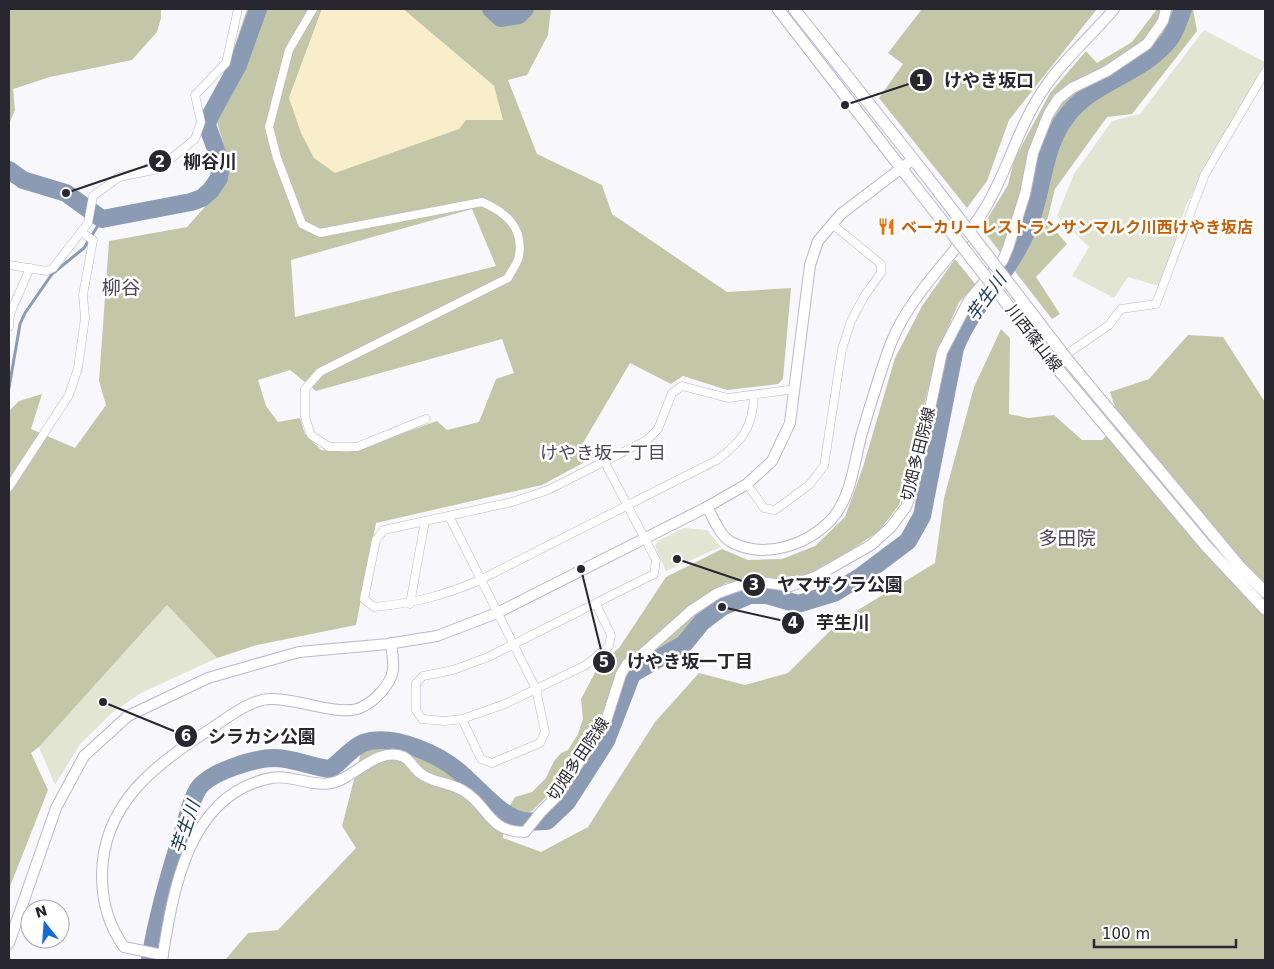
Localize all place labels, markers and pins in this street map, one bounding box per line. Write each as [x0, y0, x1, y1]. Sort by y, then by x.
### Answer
callout: けやき坂口 [909, 64, 1044, 97]
callout: 柳谷川 [148, 145, 247, 178]
restaurant icon: ベーカリーレストランサンマルク川西けやき坂店 [877, 217, 897, 237]
place label: ベーカリーレストランサンマルク川西けやき坂店 [901, 218, 1253, 237]
callout: ヤマザクラ公園 [742, 569, 913, 602]
callout: 芋生川 [781, 607, 880, 640]
callout: けやき坂一丁目 [592, 646, 763, 679]
callout: シラカシ公園 [173, 720, 326, 753]

